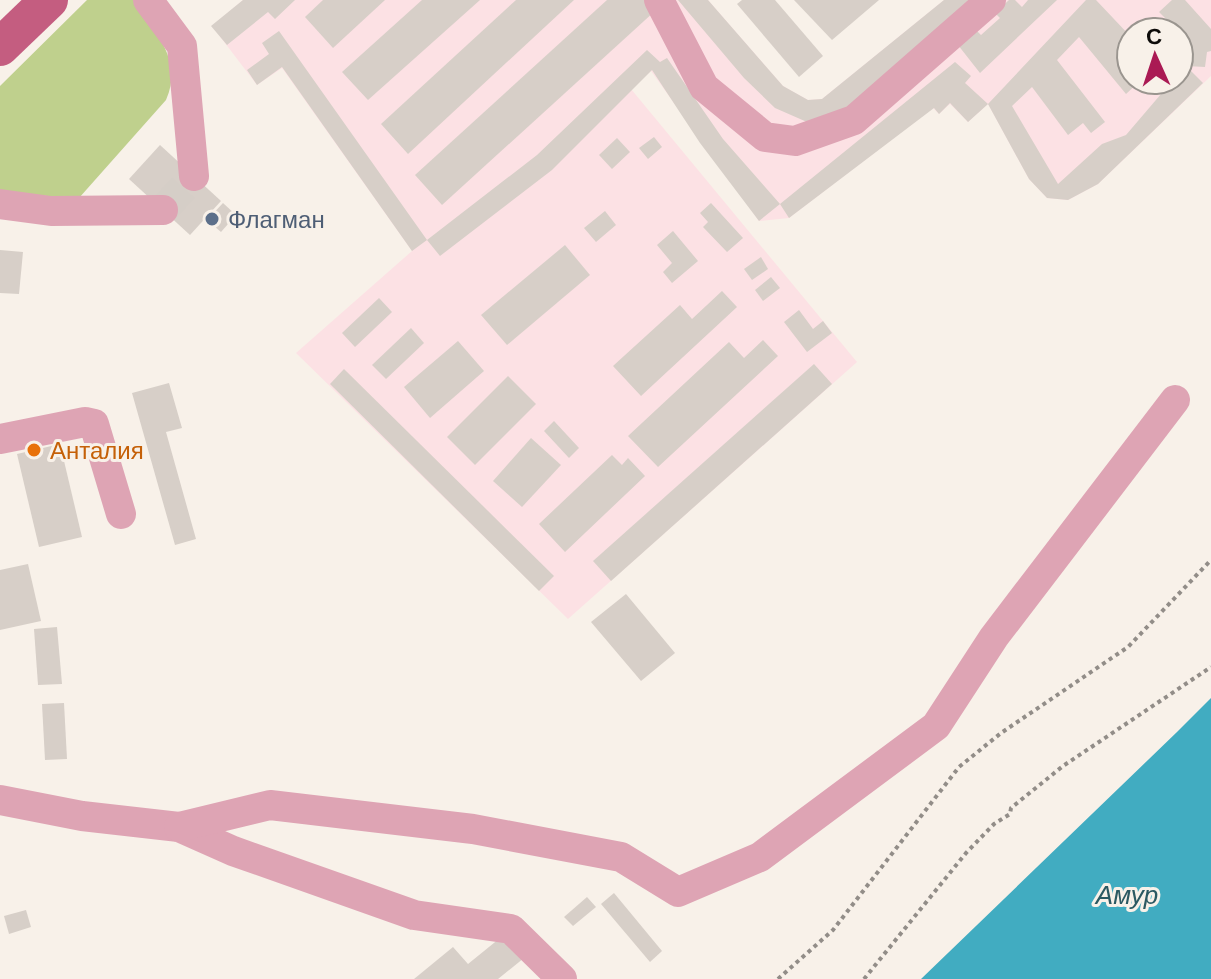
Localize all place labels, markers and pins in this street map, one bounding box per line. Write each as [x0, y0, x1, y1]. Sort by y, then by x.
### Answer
place label: Флагман [228, 206, 325, 233]
marker: Флагман [203, 210, 221, 228]
place label: Анталия [50, 437, 144, 464]
marker: Анталия [25, 441, 43, 459]

